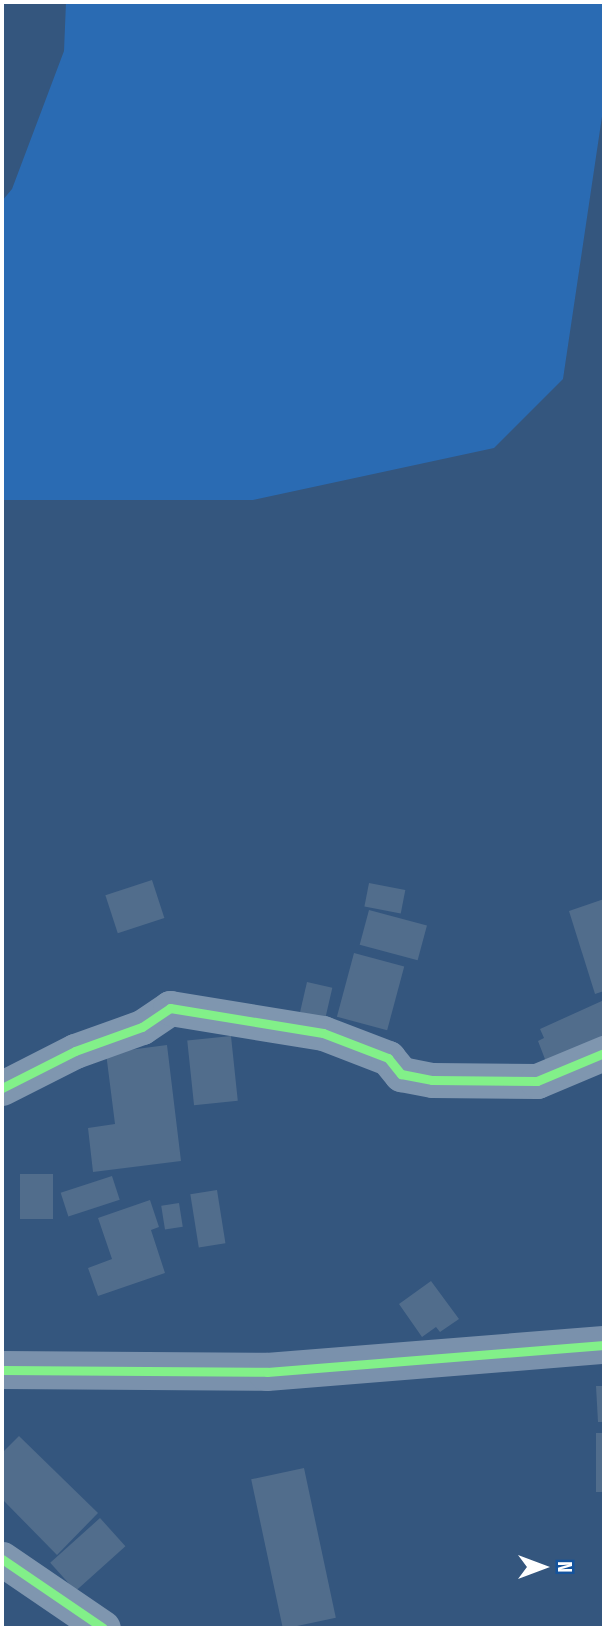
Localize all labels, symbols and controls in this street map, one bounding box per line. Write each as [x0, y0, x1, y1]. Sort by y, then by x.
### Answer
north arrow [508, 1532, 578, 1602]
text: N [553, 1561, 576, 1573]

